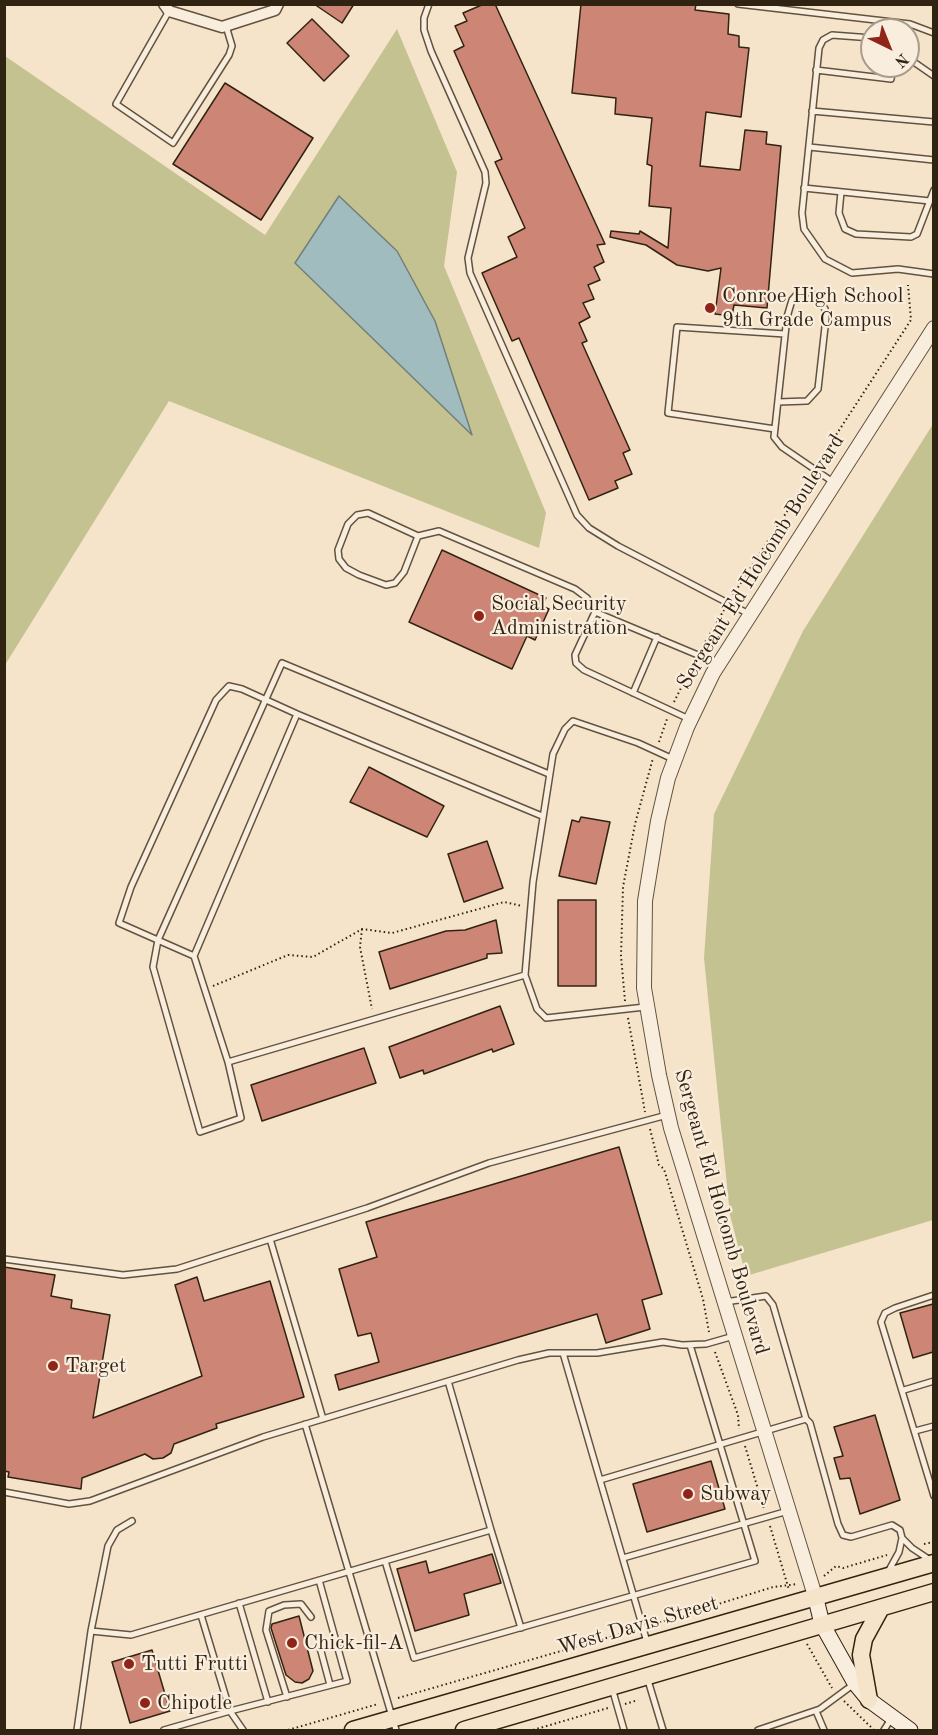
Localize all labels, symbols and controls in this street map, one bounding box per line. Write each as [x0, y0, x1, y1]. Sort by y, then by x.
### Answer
north arrow [860, 18, 920, 78]
text: N [891, 50, 911, 70]
place label: Conroe High School 9th Grade Campus [722, 283, 903, 333]
marker: Conroe High School 9th Grade Campus [703, 301, 717, 315]
street label: Sergeant Ed Holcomb Boulevard [672, 430, 850, 694]
place label: Social Security Administration [491, 591, 628, 641]
marker: Social Security Administration [472, 609, 486, 623]
street label: Sergeant Ed Holcomb Boulevard [668, 1066, 774, 1358]
place label: Target [65, 1353, 126, 1379]
marker: Target [46, 1359, 60, 1373]
place label: Subway [700, 1481, 771, 1507]
marker: Subway [681, 1487, 695, 1501]
street label: West Davis Street [555, 1591, 721, 1661]
place label: Chick-fil-A [304, 1630, 404, 1656]
marker: Chick-fil-A [285, 1636, 299, 1650]
place label: Tutti Frutti [141, 1651, 248, 1677]
marker: Tutti Frutti [122, 1657, 136, 1671]
place label: Chipotle [157, 1690, 232, 1716]
marker: Chipotle [138, 1696, 152, 1710]

